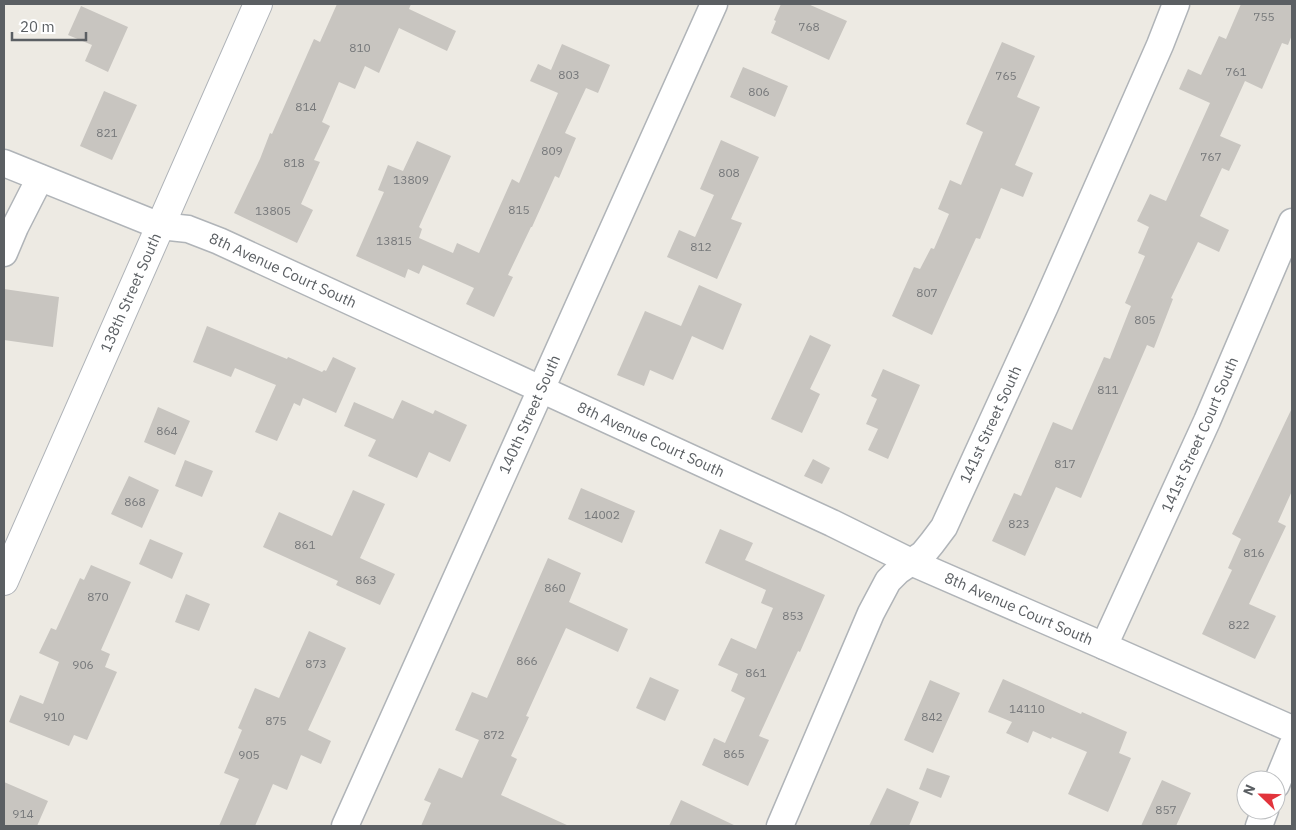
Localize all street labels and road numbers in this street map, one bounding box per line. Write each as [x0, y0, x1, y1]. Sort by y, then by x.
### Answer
street label: 8th Avenue Court South [207, 228, 360, 312]
street label: 138th Street South [96, 230, 165, 355]
street label: 140th Street South [494, 352, 564, 477]
street label: 141st Street Court South [1157, 354, 1242, 515]
street label: 141st Street South [955, 363, 1025, 486]
street label: 8th Avenue Court South [574, 397, 728, 481]
street label: 8th Avenue Court South [942, 568, 1096, 649]

